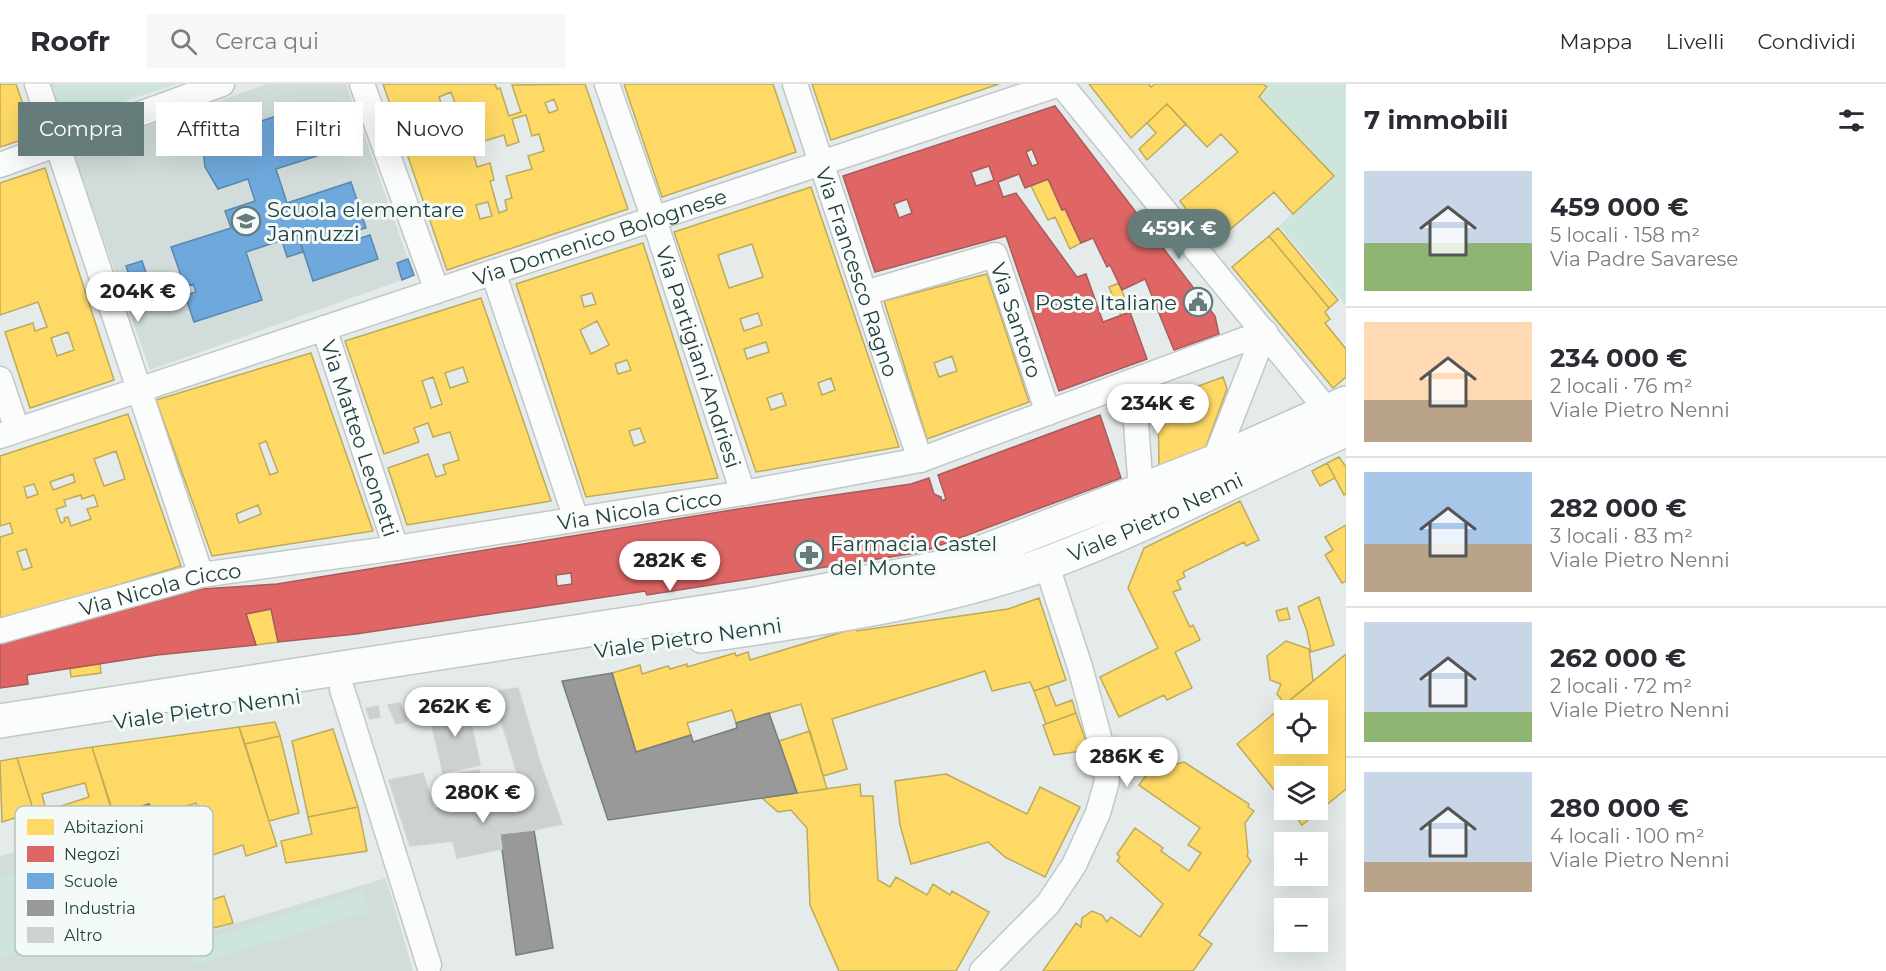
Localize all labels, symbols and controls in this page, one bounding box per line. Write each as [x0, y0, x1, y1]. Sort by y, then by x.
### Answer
search box [146, 14, 566, 68]
text: Roofr [30, 24, 110, 58]
icon: search [167, 25, 200, 58]
text: Cerca qui [215, 28, 319, 55]
text: Mappa [1559, 29, 1633, 54]
text: Livelli [1666, 29, 1724, 54]
text: Condividi [1757, 29, 1856, 54]
chip: Compra [18, 102, 144, 156]
chip: Affitta [156, 102, 262, 156]
chip: Filtri [274, 102, 363, 156]
chip: Nuovo [375, 102, 485, 156]
text: 7 immobili [1364, 104, 1508, 136]
icon: filters [1835, 104, 1868, 137]
street label: Via Francesco Ragno [811, 164, 904, 380]
street label: Via Domenico Bolognese [470, 183, 730, 290]
text: 459 000 € [1550, 191, 1689, 223]
icon: home [1412, 195, 1484, 267]
place label: Scuola elementare Jannuzzi [266, 197, 464, 246]
school or university icon: Scuola elementare Jannuzzi [230, 205, 262, 237]
pin: 459K € [1130, 209, 1228, 260]
text: 459K € [1141, 216, 1217, 240]
text: 5 locali · 158 m² [1550, 223, 1700, 247]
street label: Via Partigiani Andriesi [651, 243, 747, 471]
text: Via Padre Savarese [1550, 247, 1738, 271]
street label: Via Santoro [986, 259, 1048, 381]
pin: 204K € [89, 272, 187, 323]
text: 204K € [100, 279, 176, 303]
public building icon: Poste Italiane [1182, 286, 1214, 318]
place label: Poste Italiane [1035, 290, 1177, 315]
street label: Via Matteo Leonetti [316, 337, 404, 540]
text: 234 000 € [1550, 342, 1687, 374]
icon: home [1412, 346, 1484, 418]
text: 2 locali · 76 m² [1550, 374, 1692, 398]
pin: 234K € [1109, 384, 1207, 435]
text: 234K € [1121, 391, 1195, 415]
text: Viale Pietro Nenni [1550, 398, 1730, 422]
street label: Viale Pietro Nenni [1064, 467, 1247, 567]
street label: Via Nicola Cicco [556, 484, 723, 535]
text: 282 000 € [1550, 492, 1687, 524]
icon: home [1412, 496, 1484, 568]
text: 3 locali · 83 m² [1550, 524, 1693, 548]
place label: Farmacia Castel del Monte [830, 531, 997, 580]
pharmacy icon: Farmacia Castel del Monte [793, 539, 825, 571]
pin: 282K € [621, 541, 719, 592]
text: 282K € [633, 548, 707, 572]
text: Viale Pietro Nenni [1550, 548, 1730, 572]
street label: Via Nicola Cicco [77, 557, 243, 621]
street label: Viale Pietro Nenni [593, 612, 783, 664]
text: 262 000 € [1550, 642, 1686, 674]
icon: home [1412, 646, 1484, 718]
text: 2 locali · 72 m² [1550, 674, 1692, 698]
street label: Viale Pietro Nenni [112, 683, 302, 735]
pin: 262K € [406, 687, 504, 738]
text: 262K € [418, 694, 492, 718]
text: Viale Pietro Nenni [1550, 698, 1730, 722]
map controls [1274, 700, 1328, 952]
button: locate [1274, 700, 1328, 754]
pin: 286K € [1078, 737, 1176, 788]
text: 286K € [1090, 744, 1164, 768]
button: layers [1274, 766, 1328, 820]
pin: 280K € [434, 773, 532, 824]
text: 280K € [445, 780, 521, 804]
text: 280 000 € [1550, 792, 1689, 824]
icon: home [1412, 796, 1484, 868]
legend [15, 806, 213, 956]
text: Abitazioni [64, 818, 144, 837]
text: 4 locali · 100 m² [1550, 824, 1704, 848]
button: + [1274, 832, 1328, 886]
text: Negozi [64, 845, 120, 864]
text: Viale Pietro Nenni [1550, 848, 1730, 872]
text: Scuole [64, 872, 118, 891]
button: − [1274, 898, 1328, 952]
text: Industria [64, 899, 136, 918]
text: Altro [64, 926, 102, 945]

